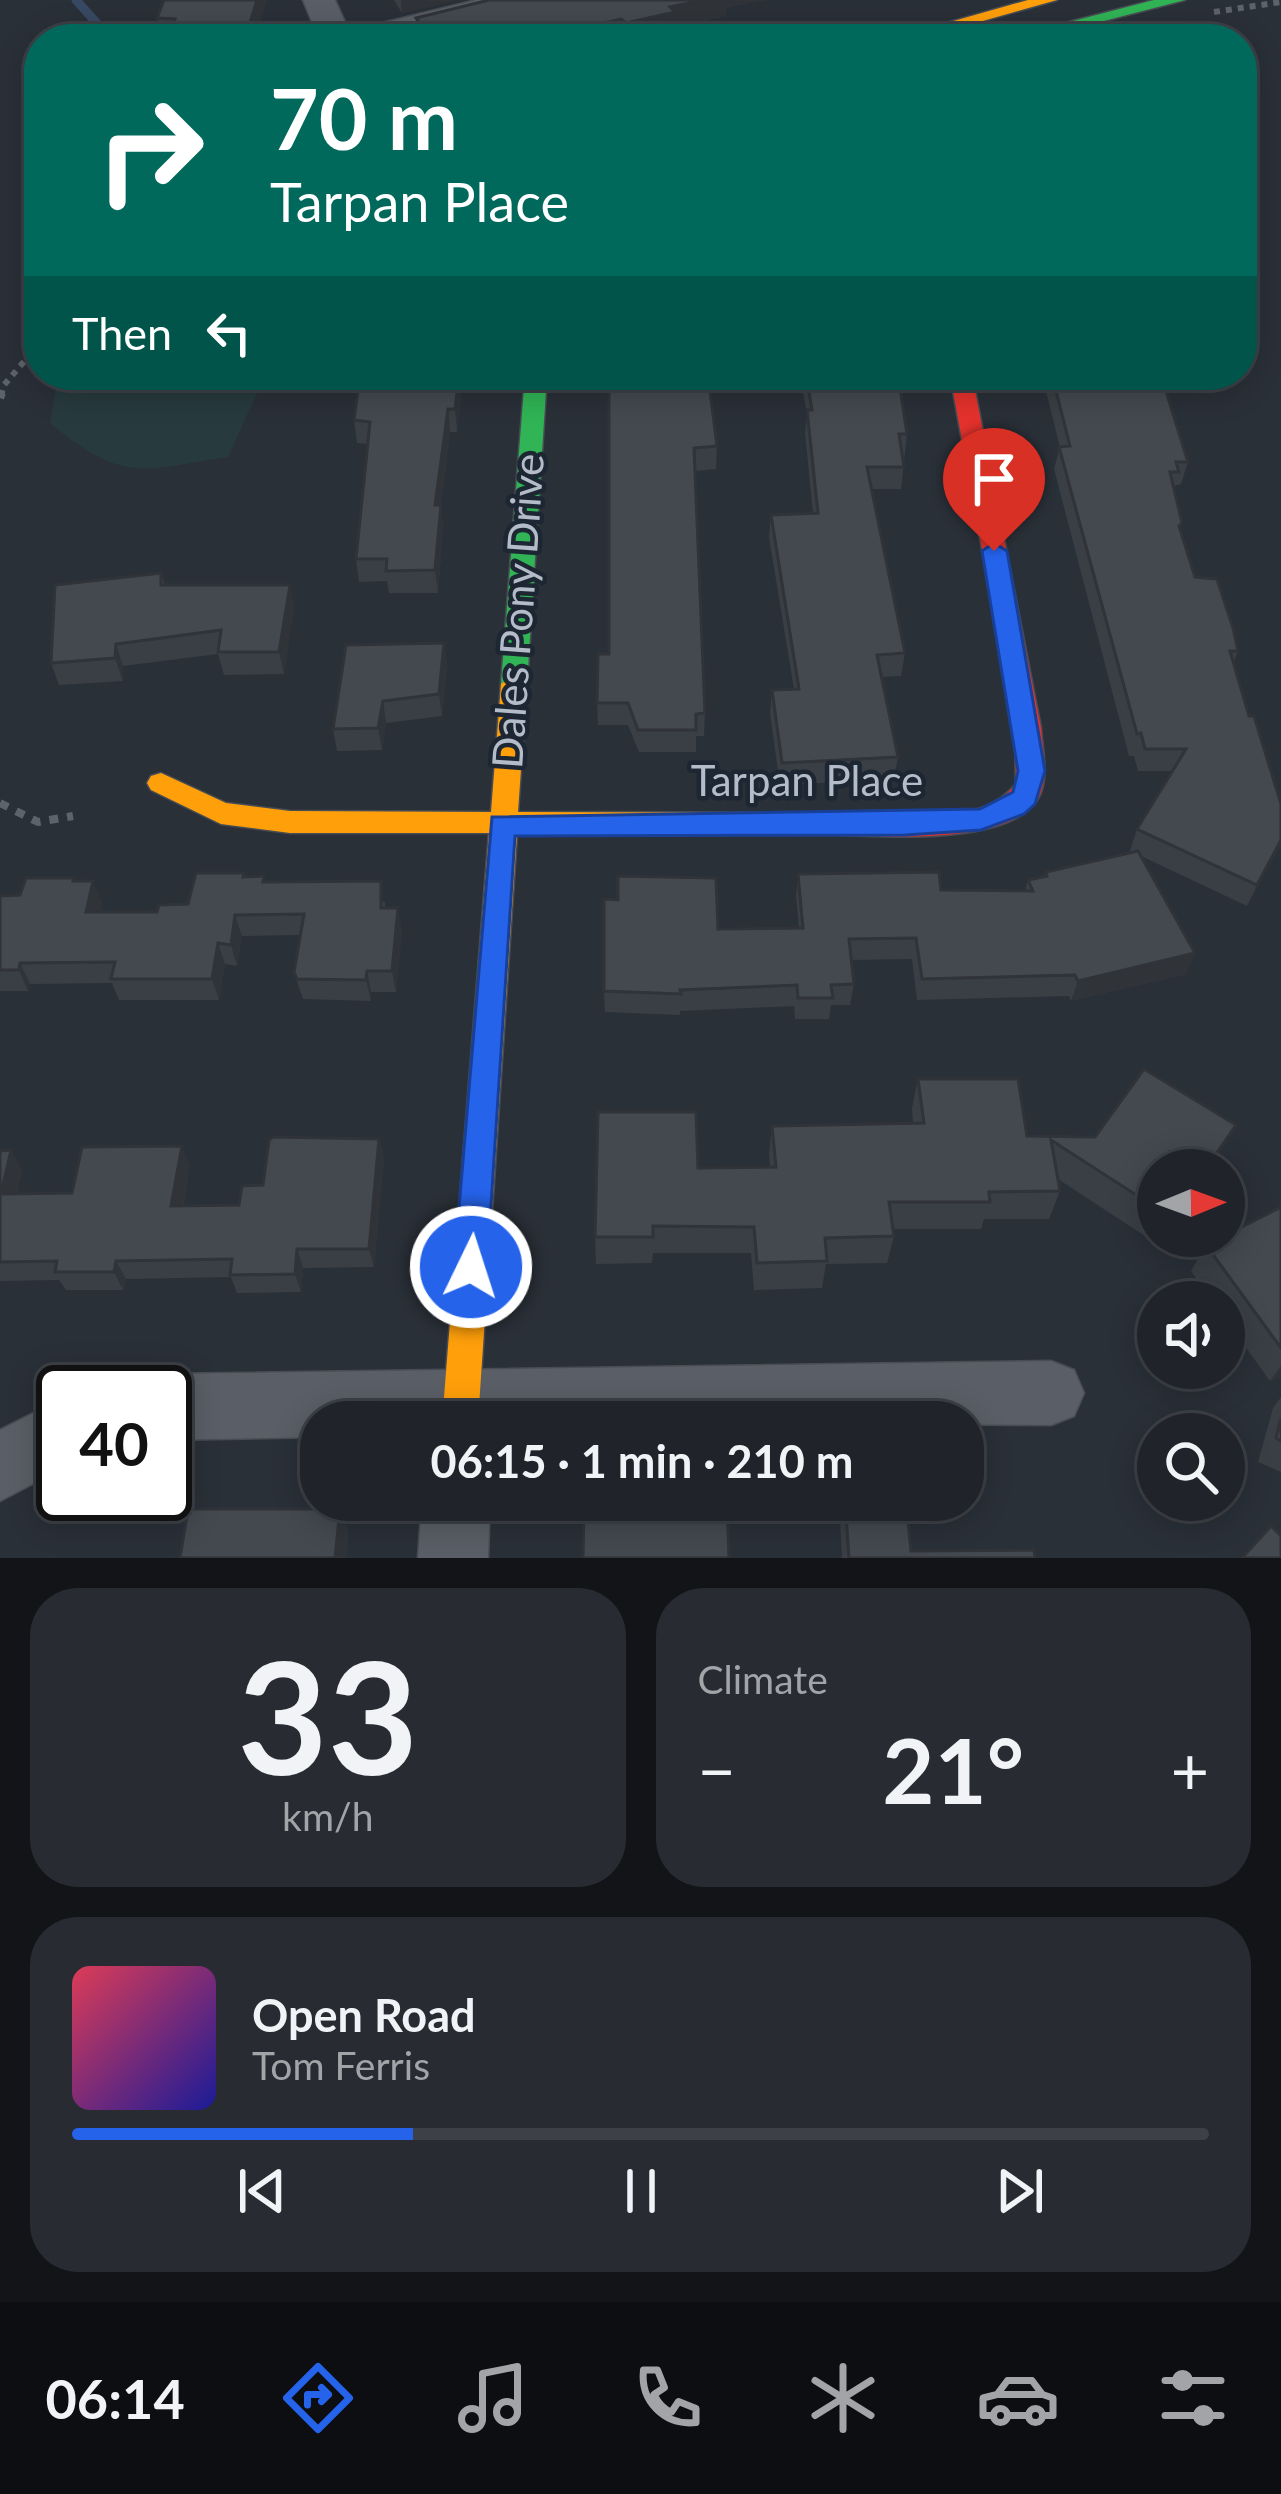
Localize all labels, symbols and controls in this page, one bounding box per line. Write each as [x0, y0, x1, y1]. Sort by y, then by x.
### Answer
text: 70 m [270, 67, 458, 168]
icon: right [72, 72, 228, 228]
text: Tarpan Place [270, 169, 569, 234]
icon: left [196, 300, 262, 366]
text: Then [72, 306, 172, 360]
pin [943, 428, 1045, 551]
icon: arrive [961, 446, 1027, 512]
street label: Dales Pony Drive [481, 452, 553, 770]
street label: Tarpan Place [691, 755, 923, 805]
north arrow [1137, 1149, 1245, 1257]
map controls [1137, 1149, 1245, 1521]
position arrow [408, 1204, 534, 1330]
button: sound [1137, 1281, 1245, 1389]
speed limit sign: 40 [36, 1365, 192, 1521]
button: search [1137, 1413, 1245, 1521]
text: 06:15 · 1 min · 210 m [431, 1434, 853, 1488]
text: 33 [237, 1621, 418, 1808]
text: Climate [698, 1656, 828, 1702]
text: 21° [882, 1715, 1024, 1823]
text: − [698, 1730, 736, 1809]
text: + [1171, 1730, 1209, 1809]
text: km/h [282, 1793, 373, 1839]
text: Open Road [252, 1988, 476, 2042]
text: Tom Ferris [252, 2042, 430, 2088]
icon: previous [229, 2158, 295, 2224]
icon: pause [608, 2158, 674, 2224]
icon: next [987, 2158, 1053, 2224]
icon: directions [276, 2356, 360, 2440]
icon: music [451, 2356, 535, 2440]
icon: phone [626, 2356, 710, 2440]
icon: climate [801, 2356, 885, 2440]
icon: car [976, 2356, 1060, 2440]
icon: filters [1151, 2356, 1235, 2440]
text: 06:14 [46, 2366, 185, 2431]

